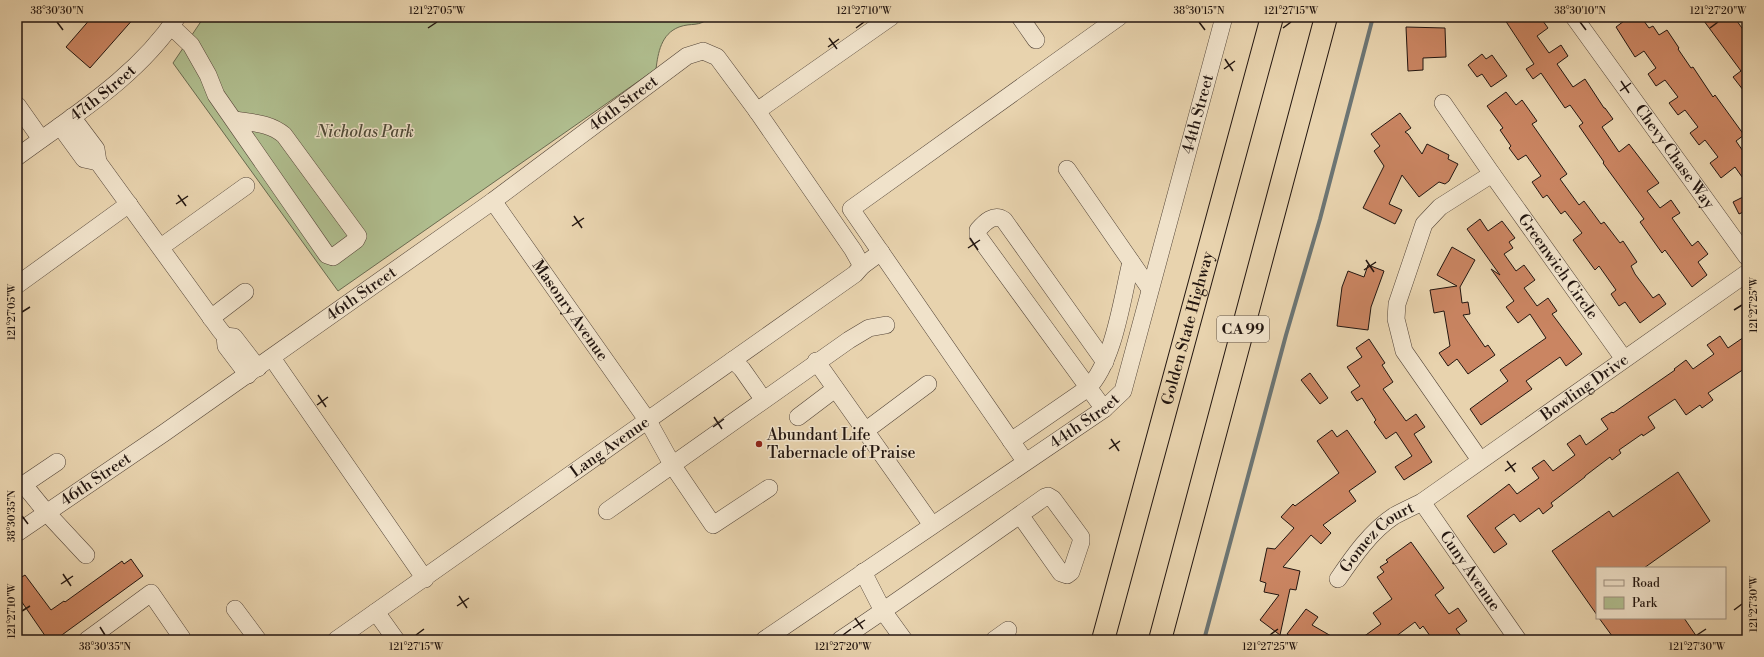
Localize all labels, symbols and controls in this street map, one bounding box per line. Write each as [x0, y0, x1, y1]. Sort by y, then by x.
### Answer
text: 38°30'30"N [30, 5, 84, 17]
text: 121°27'05"W [409, 5, 466, 17]
text: 121°27'10"W [837, 5, 892, 17]
text: 38°30'15"N [1174, 5, 1225, 17]
text: 121°27'15"W [1264, 5, 1319, 17]
text: 38°30'10"N [1554, 5, 1606, 17]
text: 121°27'20"W [1690, 5, 1747, 17]
street label: 47th Street [66, 60, 140, 126]
street label: 46th Street [585, 71, 662, 136]
street label: 44th Street [1177, 72, 1218, 156]
street label: Chevy Chase Way [1630, 100, 1719, 213]
park label: Nicholas Park [315, 122, 414, 142]
street label: Greenwich Circle [1514, 210, 1603, 323]
street label: Golden State Highway [1157, 249, 1218, 407]
street label: Masonry Avenue [528, 256, 613, 365]
street label: 46th Street [322, 262, 400, 326]
text: 121°27'25"W [1748, 276, 1760, 333]
text: 121°27'05"W [6, 283, 18, 340]
road number: CA 99 [1217, 316, 1269, 342]
street label: Bowling Drive [1536, 350, 1632, 426]
street label: 44th Street [1046, 389, 1124, 453]
street label: Lang Avenue [566, 412, 653, 482]
place label: Abundant Life Tabernacle of Praise [766, 425, 916, 463]
marker: Abundant Life Tabernacle of Praise [754, 439, 764, 449]
street label: 46th Street [56, 448, 135, 511]
text: 38°30'35"N [6, 489, 18, 542]
street label: Gomez Court [1335, 497, 1418, 577]
street label: Cuny Avenue [1435, 527, 1505, 615]
legend [1596, 567, 1726, 619]
text: 121°27'30"W [1748, 575, 1760, 632]
text: Road [1632, 576, 1660, 591]
text: 121°27'10"W [6, 583, 18, 638]
text: Park [1632, 596, 1658, 611]
text: 38°30'35"N [79, 641, 132, 653]
text: 121°27'15"W [389, 641, 444, 653]
text: 121°27'20"W [815, 641, 872, 653]
text: 121°27'25"W [1242, 641, 1299, 653]
text: 121°27'30"W [1669, 641, 1726, 653]

